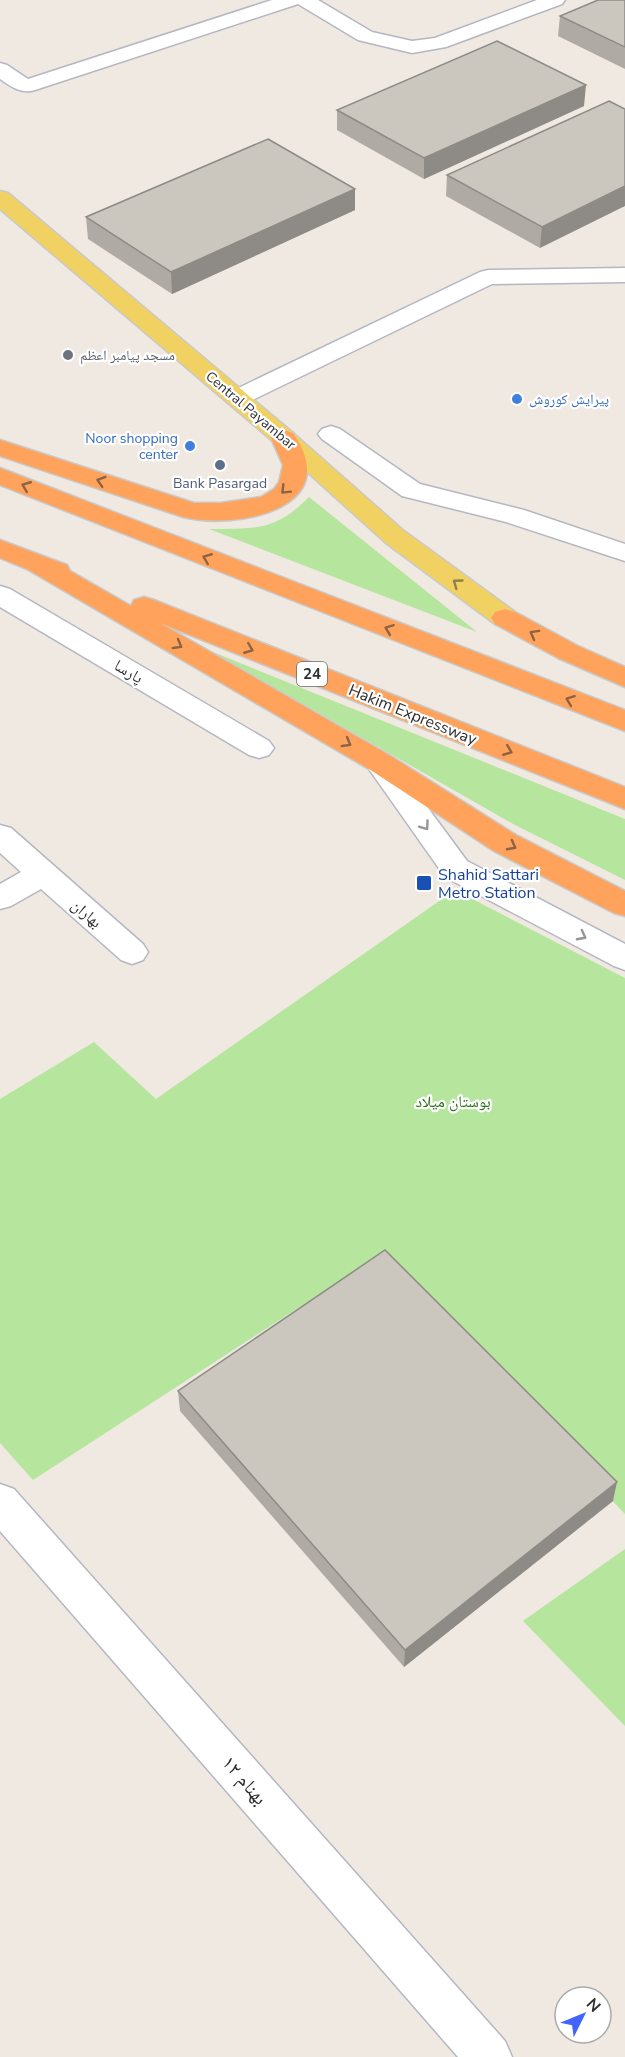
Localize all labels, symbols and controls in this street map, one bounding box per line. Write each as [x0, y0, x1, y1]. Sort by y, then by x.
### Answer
place label: مسجد پیامبر اعظم [80, 346, 175, 365]
marker: مسجد پیامبر اعظم [61, 348, 75, 362]
street label: Central Payambar [202, 367, 300, 454]
place label: پیرایش کوروش [529, 390, 609, 409]
marker: پیرایش کوروش [510, 392, 524, 406]
place label: Noor shopping center [85, 429, 178, 464]
marker: Noor shopping center [183, 439, 197, 453]
marker: Bank Pasargad [213, 458, 227, 472]
place label: Bank Pasargad [173, 474, 267, 493]
one-way arrow [96, 476, 106, 488]
one-way arrow [21, 481, 32, 493]
one-way arrow [281, 484, 292, 494]
one-way arrow [202, 553, 213, 565]
one-way arrow [453, 579, 464, 590]
one-way arrow [384, 624, 395, 636]
one-way arrow [530, 630, 541, 641]
one-way arrow [172, 638, 182, 650]
one-way arrow [243, 642, 254, 654]
street label: پارسا [110, 655, 147, 689]
road number: 24 [297, 662, 327, 686]
street label: Hakim Expressway [345, 679, 481, 751]
one-way arrow [566, 694, 576, 707]
one-way arrow [341, 736, 351, 748]
one-way arrow [503, 744, 513, 757]
one-way arrow [418, 820, 429, 831]
one-way arrow [506, 839, 516, 850]
place label: Shahid Sattari Metro Station [438, 864, 539, 904]
marker: Shahid Sattari Metro Station [415, 874, 433, 892]
street label: بهاران [66, 894, 106, 933]
one-way arrow [575, 928, 586, 940]
park label: بوستان میلاد [415, 1091, 491, 1113]
street label: بهنام ۱۲ [216, 1750, 273, 1811]
north arrow [553, 1985, 613, 2045]
text: N [581, 1994, 605, 2017]

